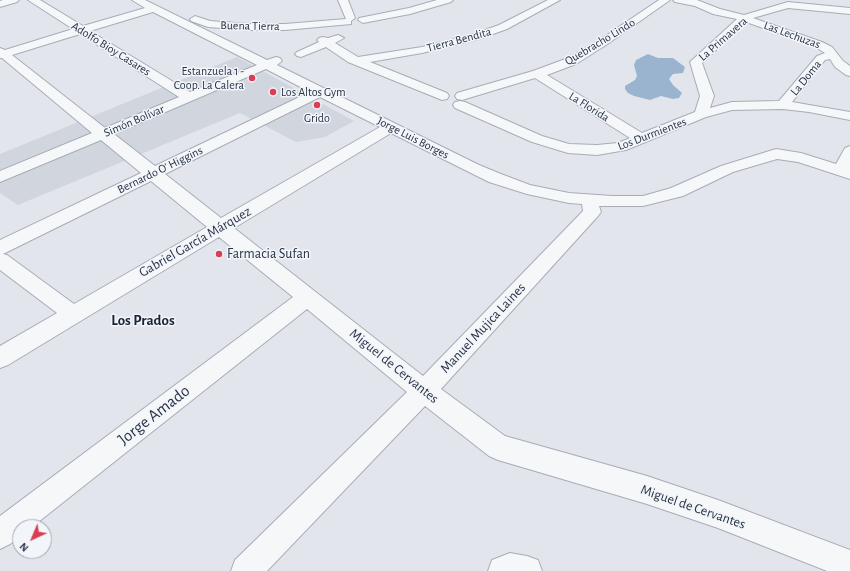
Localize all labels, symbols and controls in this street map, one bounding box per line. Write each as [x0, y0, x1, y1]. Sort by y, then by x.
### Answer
street label: La Primavera [696, 14, 750, 64]
street label: Quebracho Lindo [562, 15, 638, 69]
street label: Buena Tierra [220, 18, 280, 34]
street label: Las Lechuzas [762, 18, 822, 52]
street label: Adolfo Bioy Casares [69, 19, 153, 79]
street label: Tierra Bendita [425, 25, 493, 55]
street label: La Doma [787, 57, 825, 99]
place label: Estanzuela 1 - Coop. La Calera [174, 64, 244, 92]
marker: Estanzuela 1 - Coop. La Calera [247, 73, 257, 83]
place label: Los Altos Gym [281, 85, 346, 99]
marker: Los Altos Gym [268, 87, 278, 97]
street label: La Florida [566, 89, 612, 125]
marker: Grido [312, 100, 322, 110]
street label: Simón Bolívar [102, 102, 166, 140]
place label: Grido [304, 111, 330, 125]
street label: Jorge Luis Borges [375, 114, 451, 162]
street label: Los Durmientes [616, 114, 688, 154]
street label: Bernardo O' Higgins [115, 143, 205, 197]
street label: Gabriel García Márquez [136, 203, 254, 281]
place label: Farmacia Sufan [227, 246, 310, 262]
marker: Farmacia Sufan [214, 249, 224, 259]
street label: Manuel Mujica Laines [437, 279, 529, 377]
district label: Los Prados [111, 311, 175, 329]
street label: Miguel de Cervantes [346, 325, 442, 407]
street label: Jorge Amado [114, 381, 194, 449]
street label: Miguel de Cervantes [638, 481, 748, 533]
north arrow [12, 519, 52, 559]
text: N [17, 541, 31, 554]

